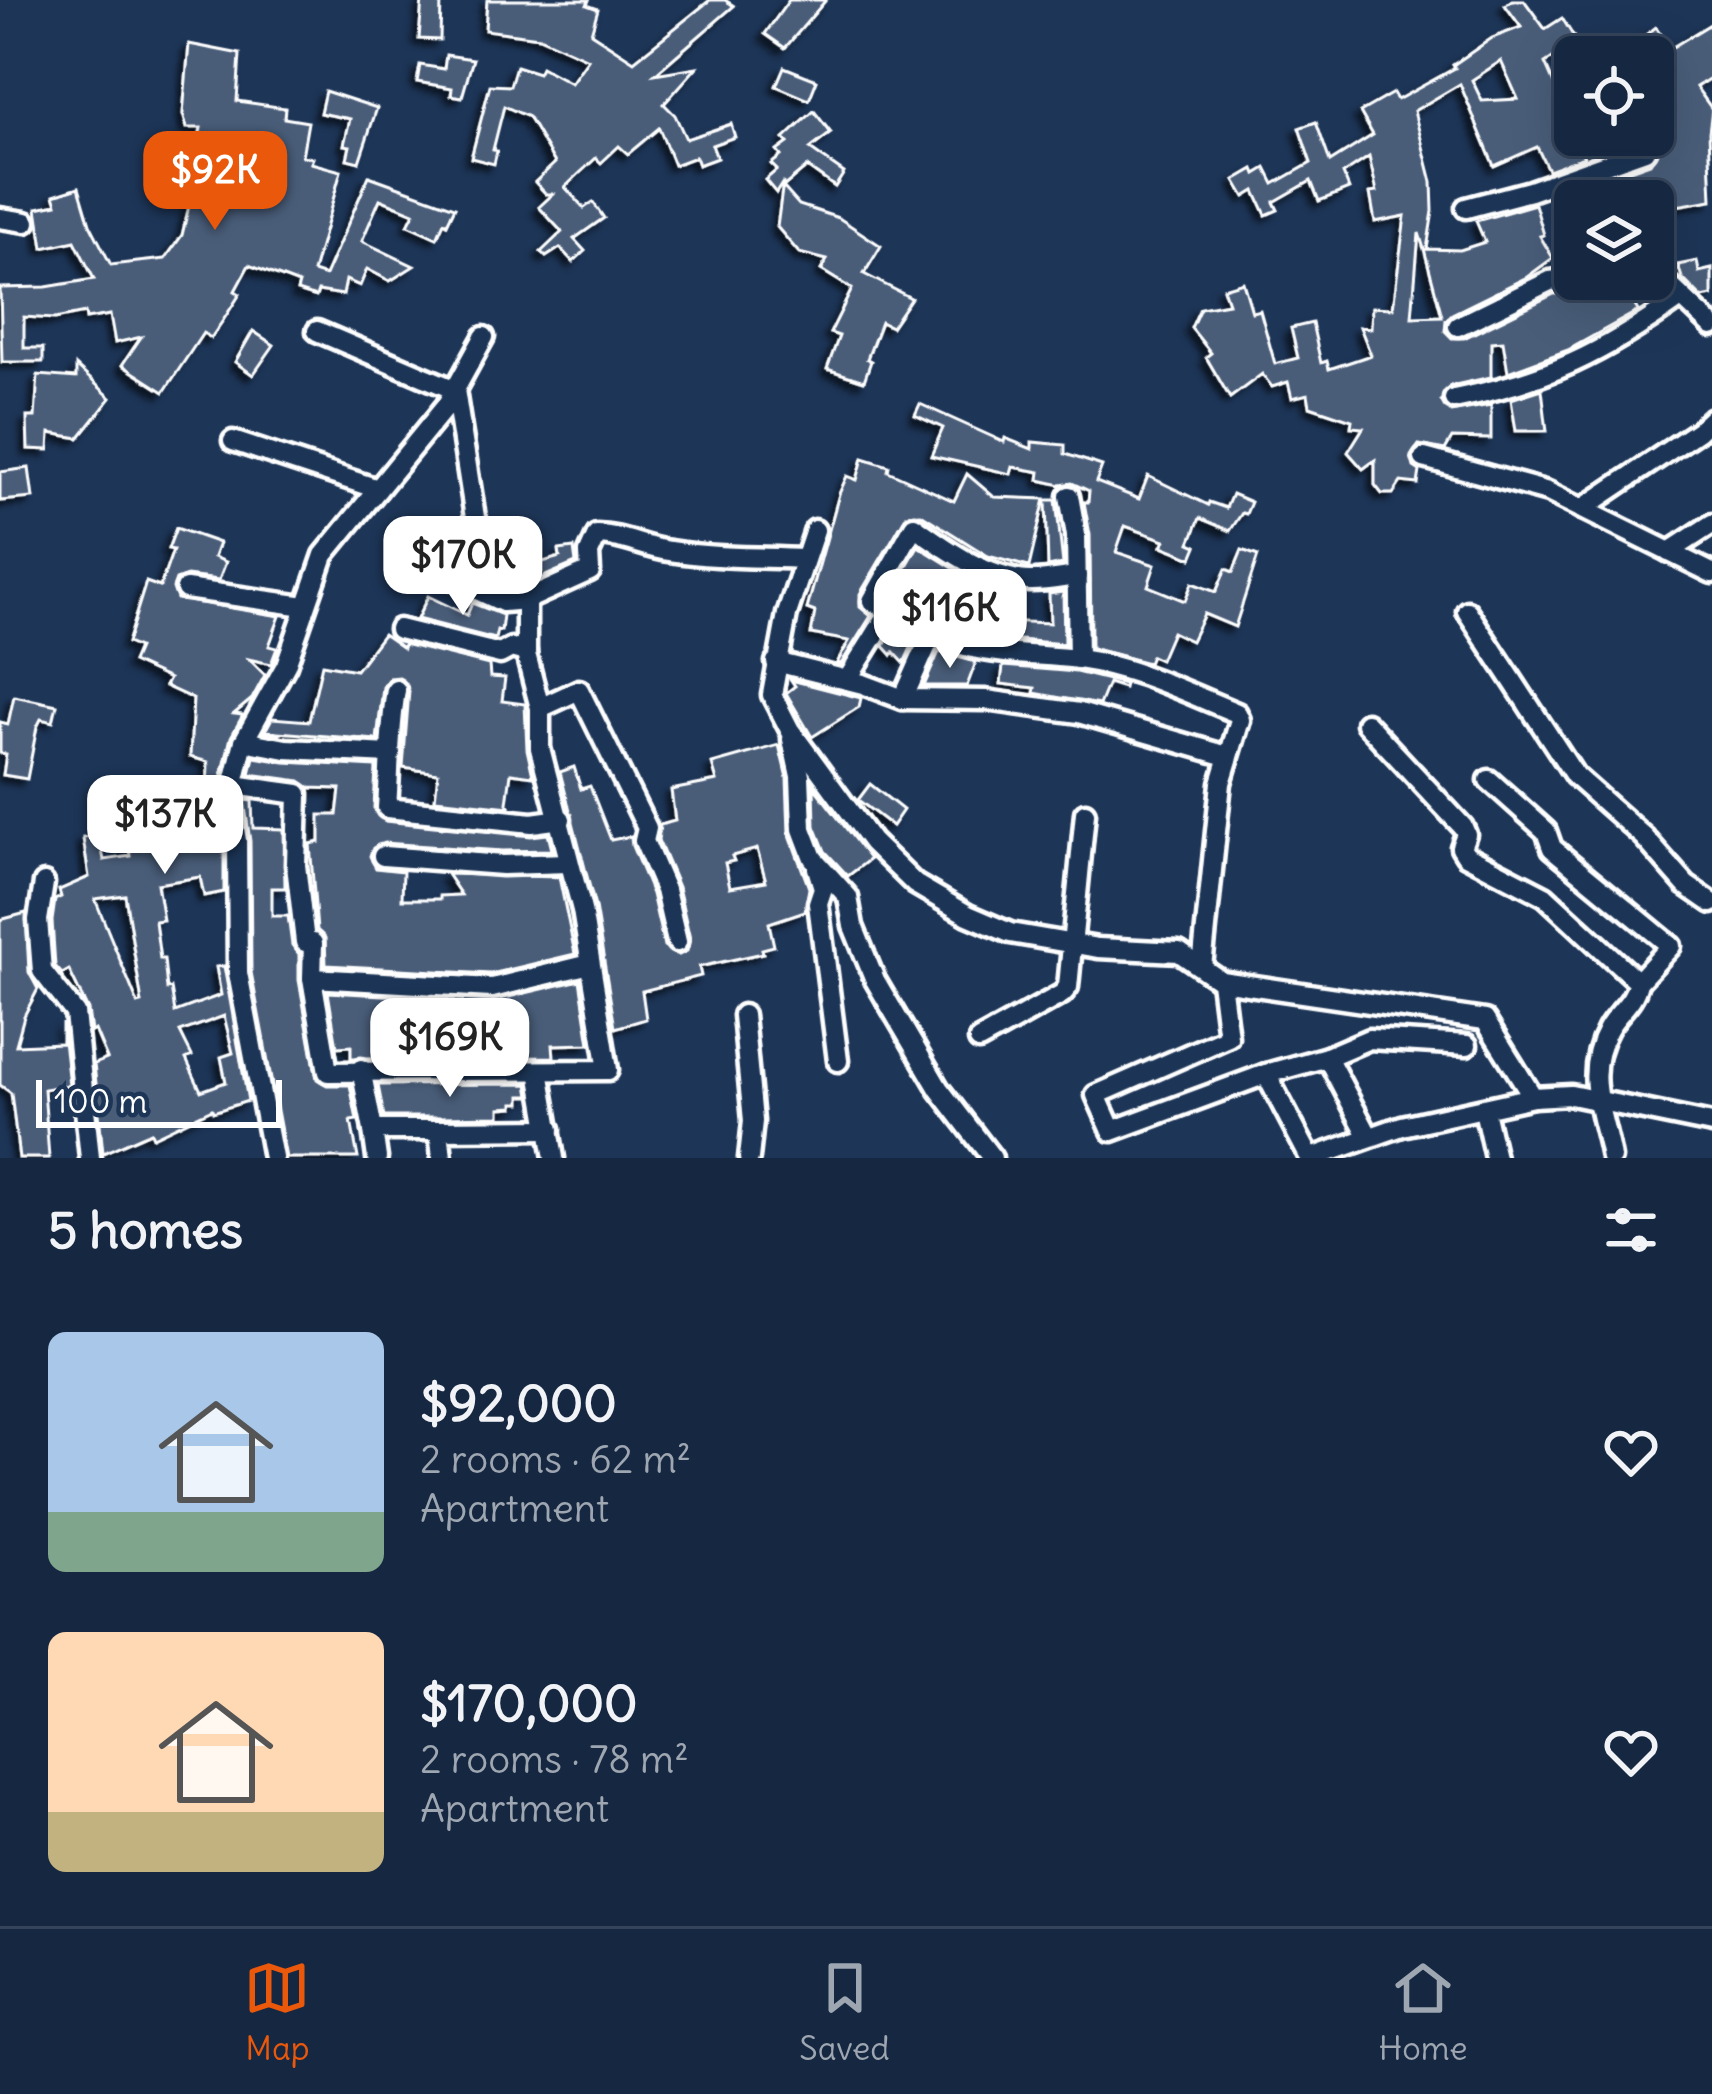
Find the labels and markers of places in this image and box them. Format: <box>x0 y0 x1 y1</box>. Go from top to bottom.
pin: $92K <box>144 131 286 233</box>
pin: $170K <box>379 516 547 618</box>
pin: $116K <box>866 569 1034 671</box>
pin: $137K <box>81 775 249 877</box>
pin: $169K <box>366 998 534 1100</box>

